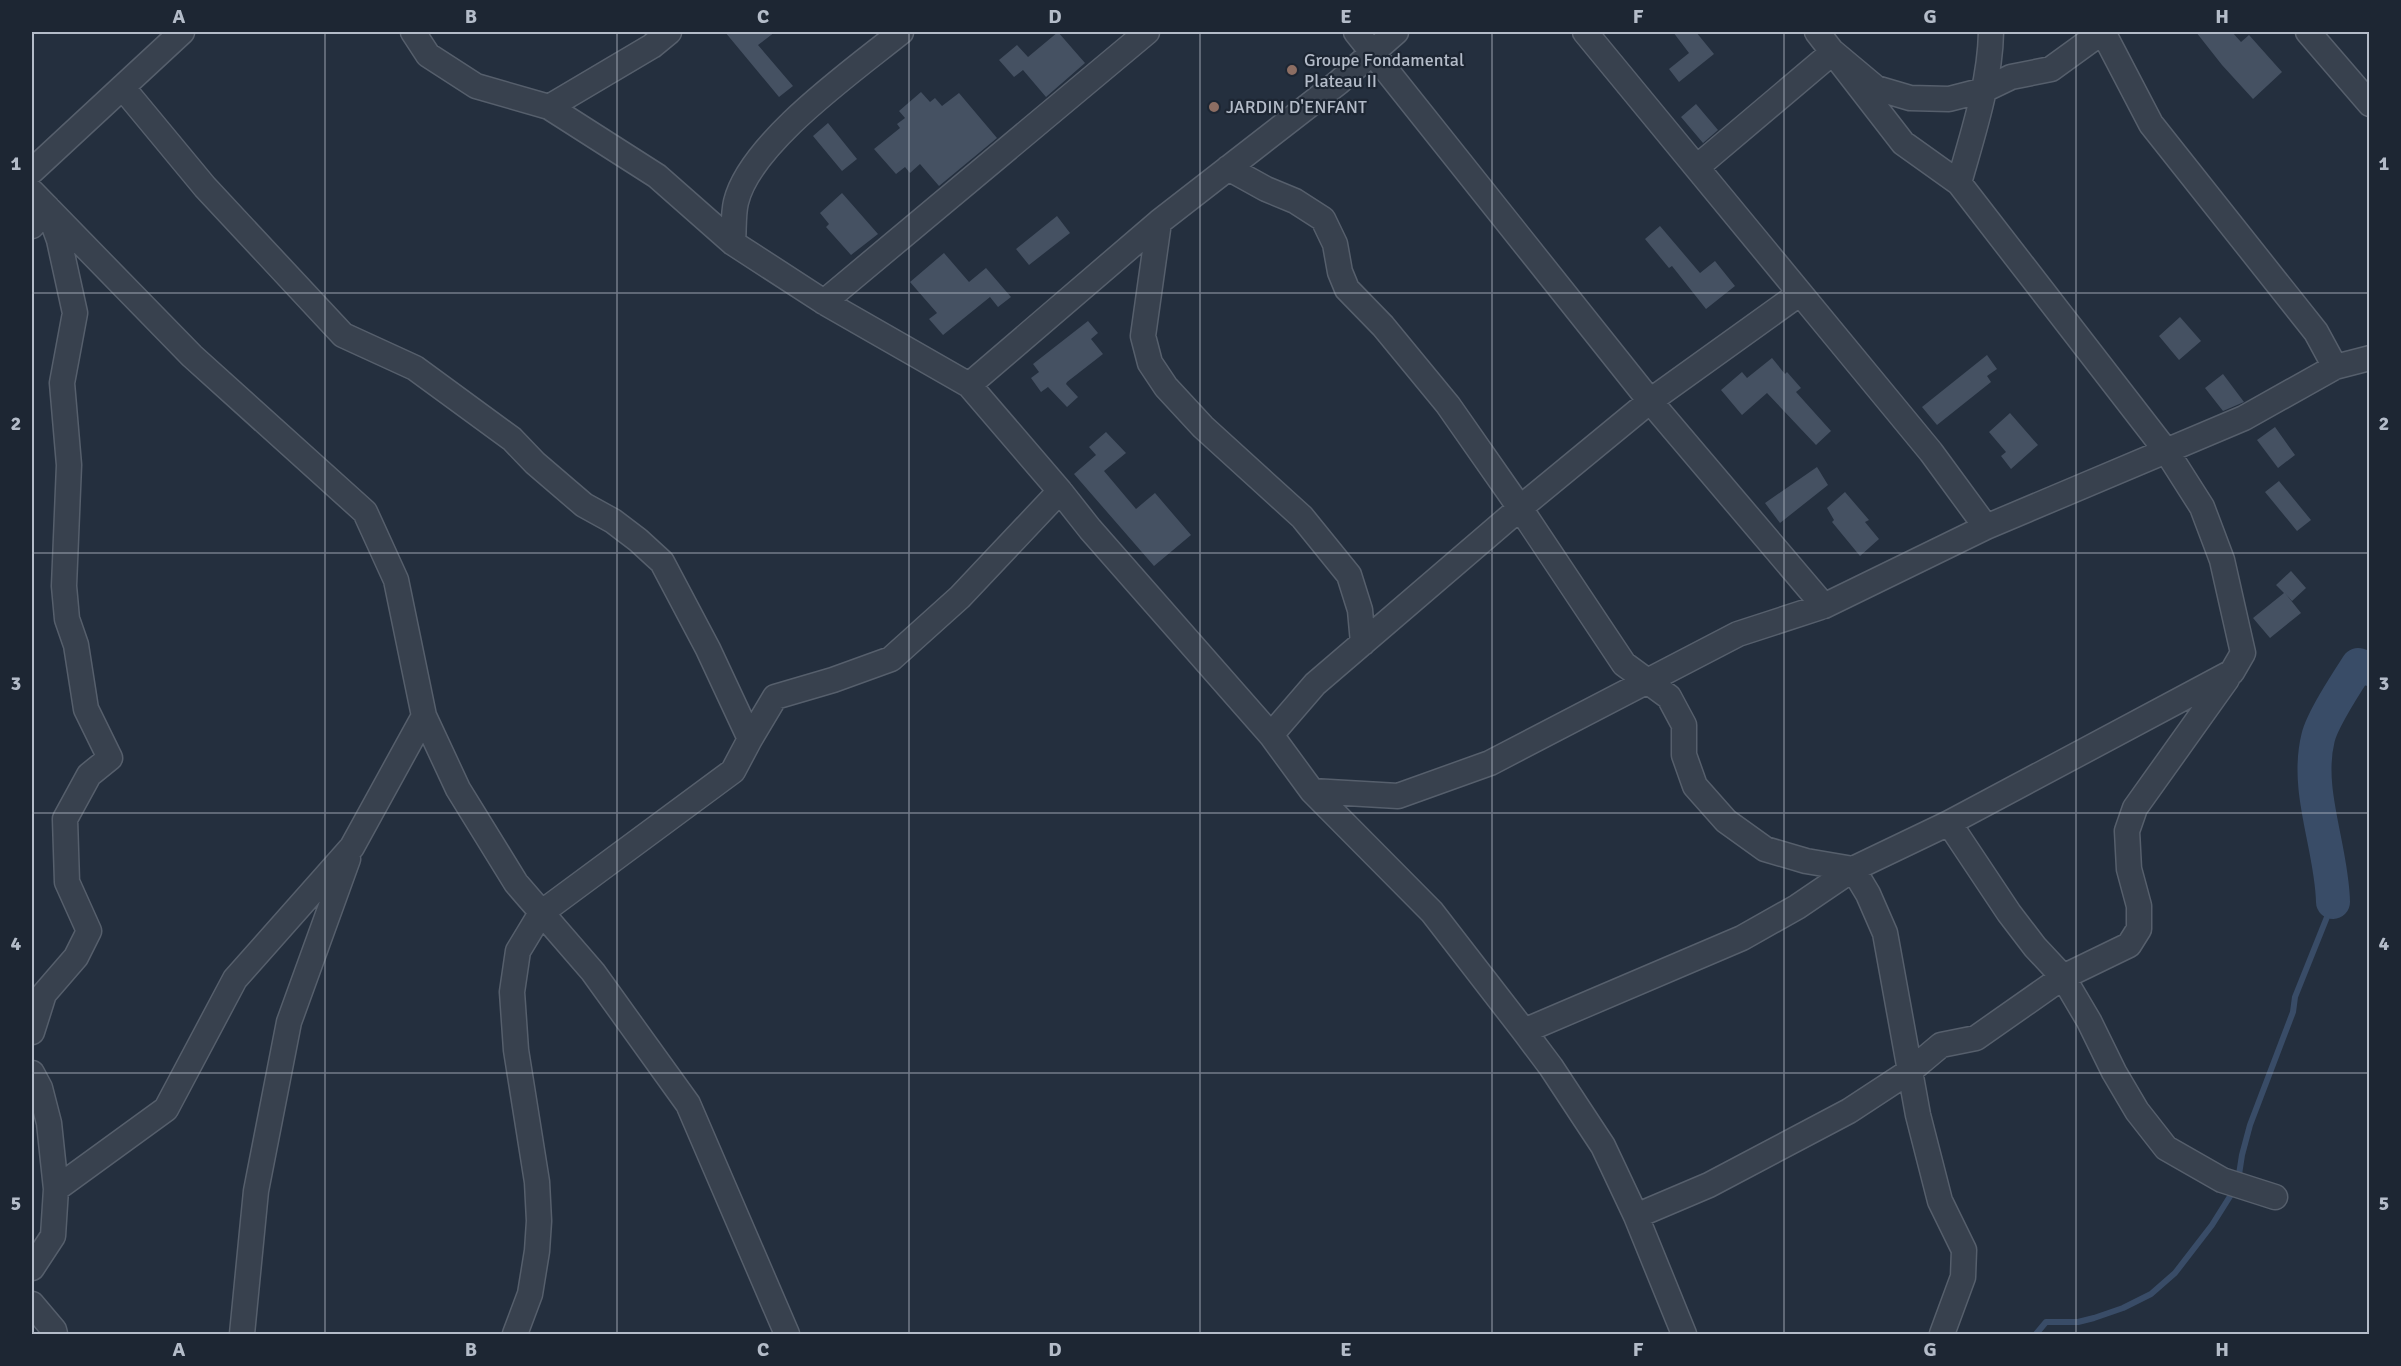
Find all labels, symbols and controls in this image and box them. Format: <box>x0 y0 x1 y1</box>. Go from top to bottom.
text: A <box>173 4 186 29</box>
text: B <box>465 4 477 29</box>
text: C <box>757 4 769 29</box>
text: D <box>1048 4 1062 29</box>
text: E <box>1340 4 1352 29</box>
text: F <box>1633 4 1644 29</box>
text: G <box>1923 4 1937 29</box>
text: H <box>2215 4 2229 29</box>
place label: Groupe Fondamental Plateau II <box>1304 49 1464 92</box>
marker: Groupe Fondamental Plateau II <box>1285 63 1299 77</box>
place label: JARDIN D'ENFANT <box>1226 96 1367 118</box>
marker: JARDIN D'ENFANT <box>1207 100 1221 114</box>
text: 1 <box>11 151 22 176</box>
text: 1 <box>2379 151 2390 176</box>
text: 2 <box>11 411 21 436</box>
text: 2 <box>2379 411 2389 436</box>
text: 3 <box>11 671 21 696</box>
text: 3 <box>2379 671 2389 696</box>
text: 4 <box>11 931 22 956</box>
text: 4 <box>2379 931 2390 956</box>
text: 5 <box>11 1191 21 1216</box>
text: 5 <box>2379 1191 2389 1216</box>
text: A <box>173 1337 186 1362</box>
text: B <box>465 1337 477 1362</box>
text: C <box>757 1337 769 1362</box>
text: D <box>1048 1337 1062 1362</box>
text: E <box>1340 1337 1352 1362</box>
text: F <box>1633 1337 1644 1362</box>
text: G <box>1923 1337 1937 1362</box>
text: H <box>2215 1337 2229 1362</box>

